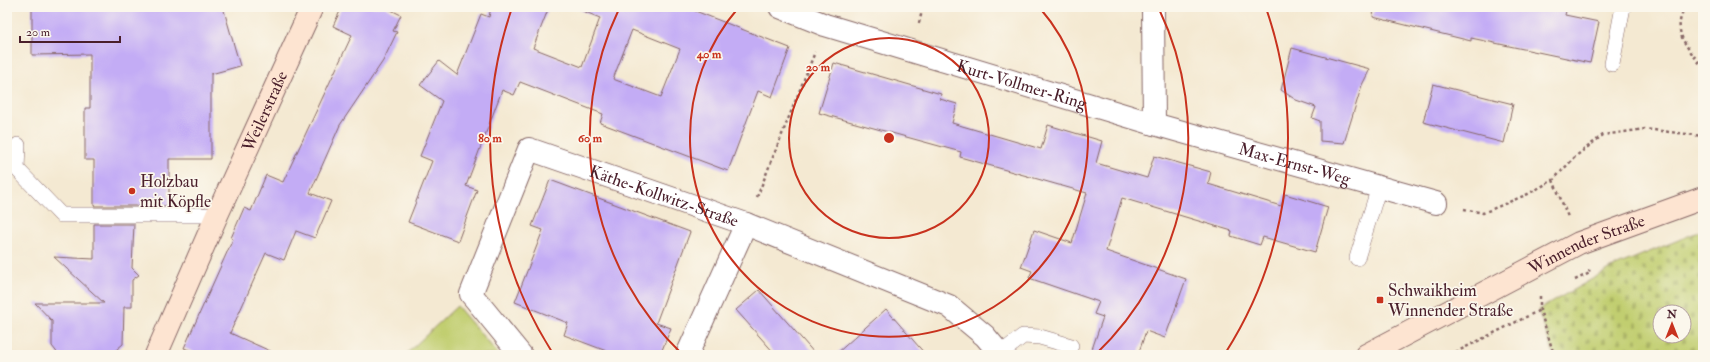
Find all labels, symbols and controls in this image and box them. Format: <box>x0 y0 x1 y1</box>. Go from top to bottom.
scale bar <box>20 18 120 44</box>
text: 20 m <box>26 25 51 40</box>
text: 40 m <box>696 47 722 62</box>
street label: Kurt-Vollmer-Ring <box>954 55 1090 114</box>
text: 20 m <box>806 60 831 75</box>
street label: Weilerstraße <box>237 67 292 155</box>
text: 80 m <box>478 131 502 146</box>
text: 60 m <box>578 131 603 146</box>
centre of rings <box>882 131 896 145</box>
street label: Max-Ernst-Weg <box>1236 138 1354 189</box>
street label: Käthe-Kollwitz-Straße <box>587 160 741 231</box>
place label: Holzbau mit Köpfle <box>140 171 211 213</box>
marker: Holzbau mit Köpfle <box>127 186 137 196</box>
street label: Winnender Straße <box>1523 210 1647 279</box>
place label: Schwaikheim Winnender Straße <box>1387 280 1513 321</box>
marker: Schwaikheim Winnender Straße <box>1375 295 1385 305</box>
north arrow <box>1652 304 1692 344</box>
text: N <box>1666 308 1678 321</box>

